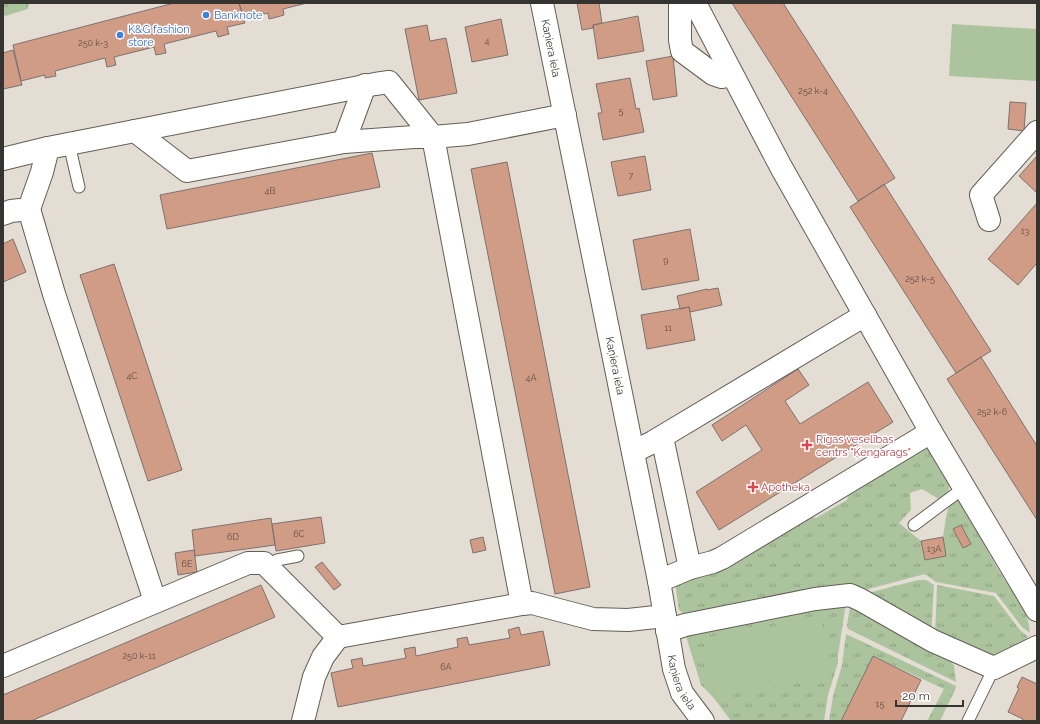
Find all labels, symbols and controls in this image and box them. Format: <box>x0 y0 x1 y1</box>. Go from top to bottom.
place label: Banknote <box>214 9 263 22</box>
marker: Banknote <box>201 10 211 20</box>
street label: Kaņiera iela <box>539 18 563 78</box>
place label: K&G fashion store <box>128 23 190 49</box>
marker: K&G fashion store <box>115 30 125 40</box>
house number: 4 <box>485 36 490 46</box>
house number: 250 k-3 <box>78 38 108 48</box>
house number: 252 k-4 <box>798 86 828 96</box>
house number: 5 <box>619 106 624 116</box>
house number: 7 <box>629 171 634 181</box>
house number: 4B <box>265 186 275 196</box>
house number: 13 <box>1021 226 1030 236</box>
house number: 9 <box>663 255 669 265</box>
house number: 252 k-5 <box>905 274 935 284</box>
house number: 11 <box>664 323 672 333</box>
street label: Kaņiera iela <box>603 335 628 396</box>
house number: 4C <box>126 371 138 381</box>
house number: 4A <box>526 373 537 383</box>
house number: 252 k-6 <box>977 407 1008 417</box>
place label: Rīgas veselības centrs "Ķengarags" <box>816 433 911 459</box>
marker: Rīgas veselības centrs "Ķengarags" <box>801 439 813 451</box>
place label: Apotheka <box>761 481 810 494</box>
marker: Apotheka <box>748 482 758 492</box>
house number: 6C <box>293 529 305 539</box>
house number: 6D <box>227 532 239 542</box>
house number: 13A <box>927 544 941 554</box>
house number: 6E <box>182 559 193 569</box>
house number: 250 k-11 <box>122 651 156 661</box>
street label: Kaņiera iela <box>665 654 699 712</box>
house number: 6A <box>440 662 452 672</box>
scale bar <box>896 682 963 708</box>
text: 20 m <box>902 689 930 703</box>
house number: 15 <box>876 699 884 709</box>

